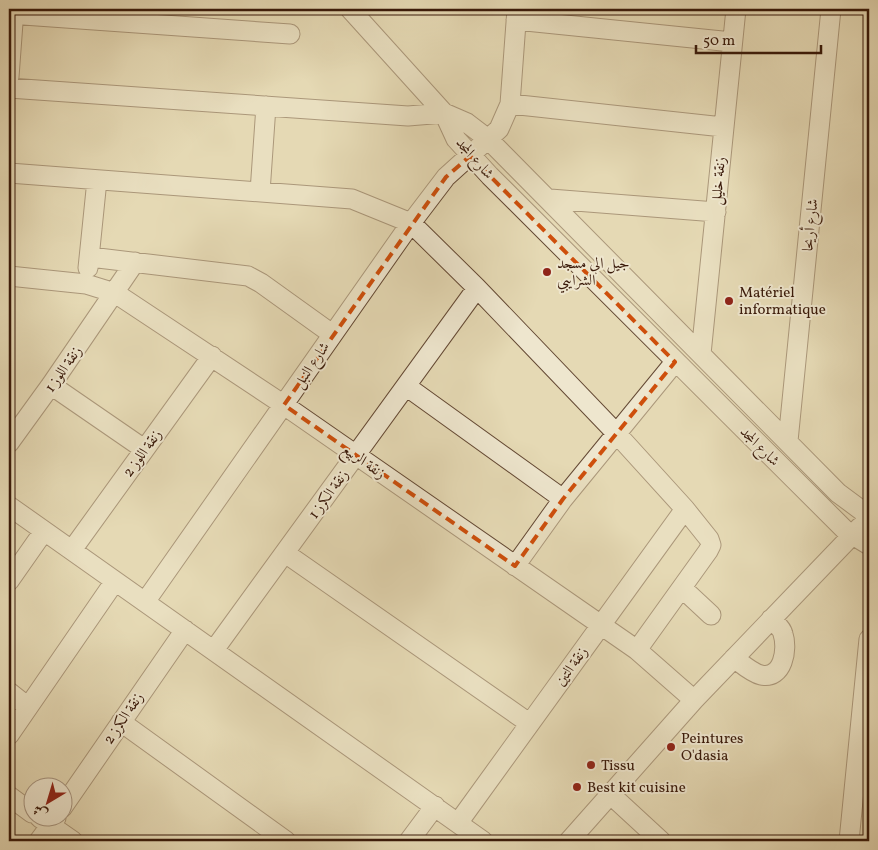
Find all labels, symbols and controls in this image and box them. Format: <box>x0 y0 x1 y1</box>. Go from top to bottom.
scale bar <box>696 22 820 54</box>
text: 50 m <box>703 31 735 52</box>
street label: شارع المجد <box>449 134 498 185</box>
street label: زنقة خليل <box>707 156 732 206</box>
street label: شارع أريحا <box>796 198 826 253</box>
place label: جيل الي مسجد الشرايبي <box>557 254 630 294</box>
marker: جيل الي مسجد الشرايبي <box>541 266 553 278</box>
place label: Matériel informatique <box>739 283 826 321</box>
marker: Matériel informatique <box>723 295 735 307</box>
street label: شارع النبل <box>289 338 336 394</box>
street label: زنقة اللوز 1 <box>41 342 88 397</box>
street label: شارع المجد <box>734 422 784 472</box>
street label: زنقة اللوز 2 <box>119 426 168 482</box>
street label: زنقة الربيع <box>336 440 389 487</box>
street label: زنقة الكرز 1 <box>304 466 354 524</box>
street label: زنقة التين <box>551 643 594 691</box>
street label: زنقة الكرز 2 <box>99 689 149 749</box>
place label: Peintures O'dasia <box>681 729 744 767</box>
marker: Peintures O'dasia <box>665 741 677 753</box>
place label: Tissu <box>601 756 635 777</box>
marker: Tissu <box>585 759 597 771</box>
north arrow <box>22 778 72 828</box>
place label: Best kit cuisine <box>587 778 686 799</box>
marker: Best kit cuisine <box>571 781 583 793</box>
text: ش <box>30 799 52 823</box>

